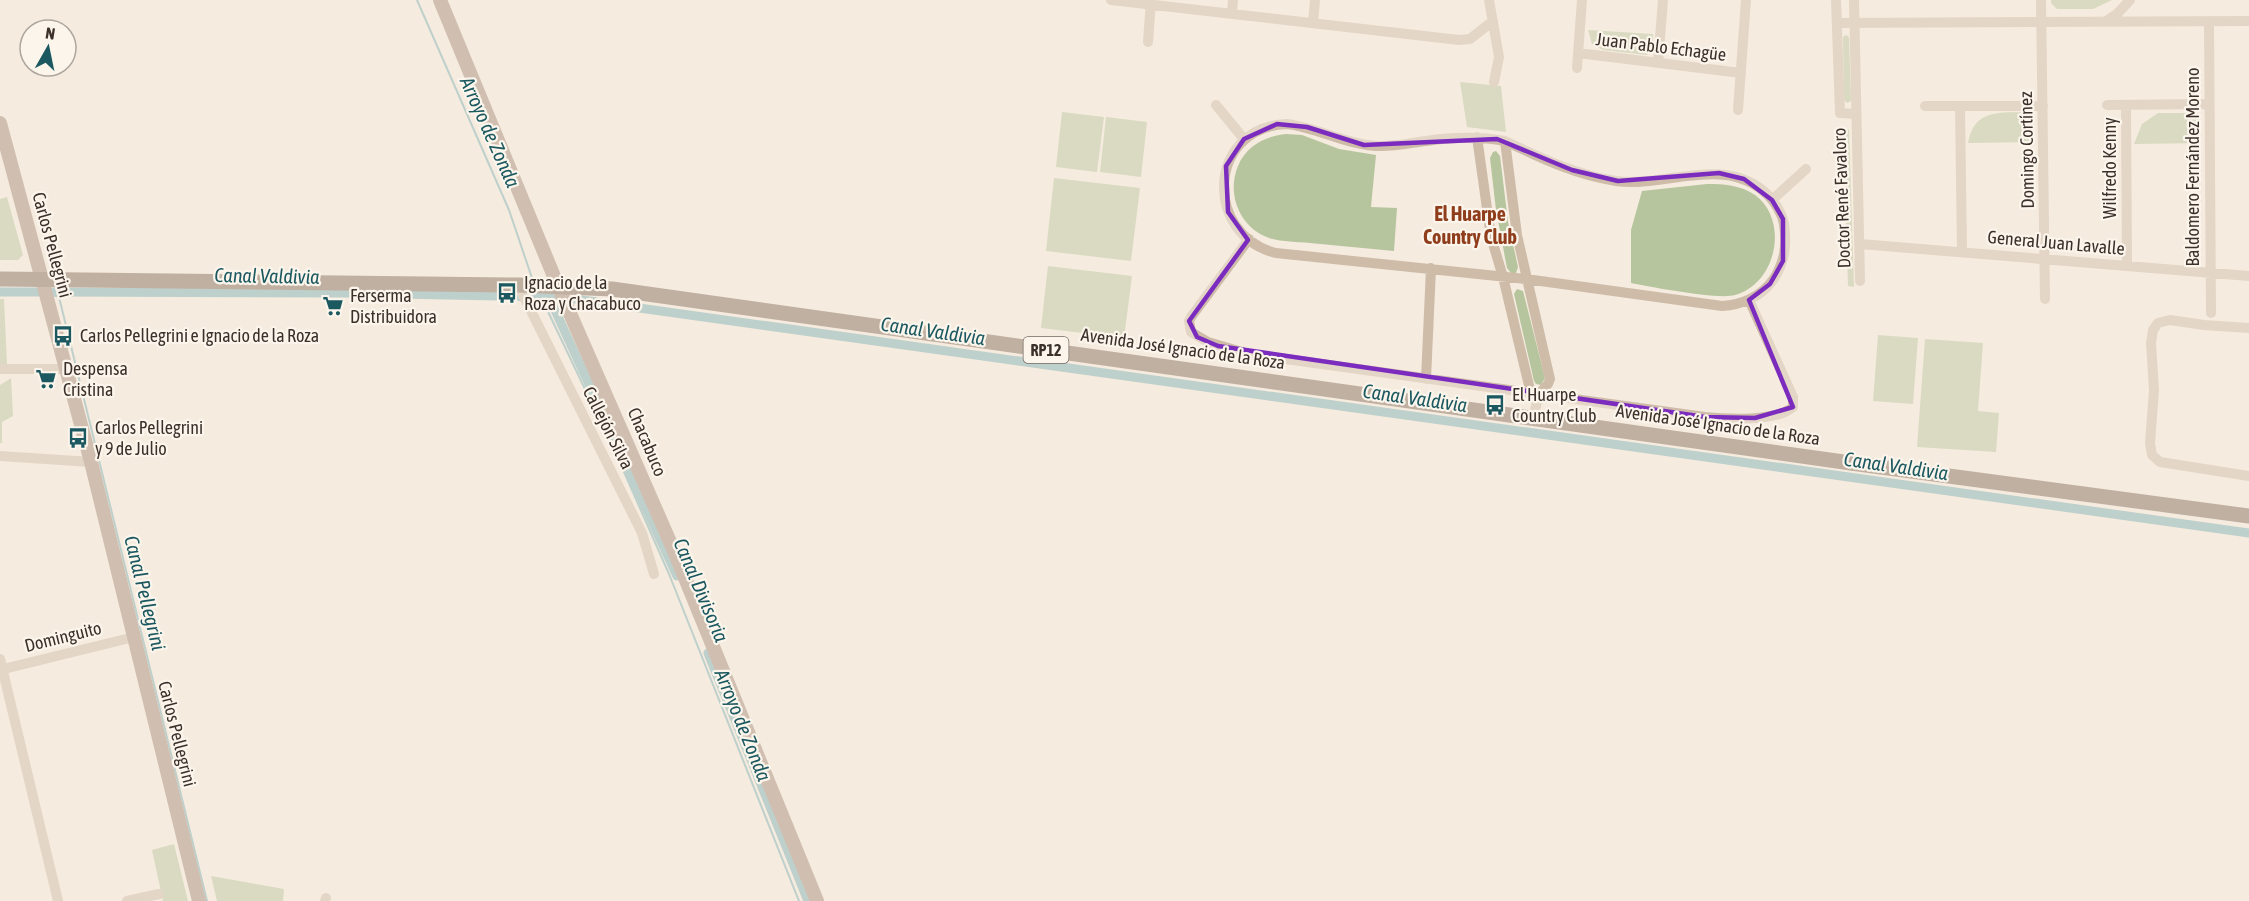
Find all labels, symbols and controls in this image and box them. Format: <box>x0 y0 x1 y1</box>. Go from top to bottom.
north arrow <box>18 18 78 78</box>
text: N <box>44 24 56 43</box>
street label: Juan Pablo Echagüe <box>1595 28 1727 65</box>
street label: Baldomero Fernández Moreno <box>2182 68 2203 266</box>
water label: Arroyo de Zonda <box>455 72 525 191</box>
street label: Domingo Cortínez <box>2015 91 2038 209</box>
street label: Wilfredo Kenny <box>2099 117 2120 219</box>
street label: Doctor René Favaloro <box>1829 127 1854 269</box>
street label: Carlos Pellegrini <box>28 190 77 300</box>
district label: El Huarpe Country Club <box>1423 202 1517 248</box>
street label: General Juan Lavalle <box>1987 226 2126 259</box>
water label: Canal Valdivia <box>214 263 320 288</box>
place label: Ignacio de la Roza y Chacabuco <box>524 272 641 314</box>
bus stop icon: Ignacio de la Roza y Chacabuco <box>495 281 519 305</box>
place label: Ferserma Distribuidora <box>350 285 437 327</box>
supermarket icon: Ferserma Distribuidora <box>321 294 345 318</box>
water label: Canal Valdivia <box>879 312 987 349</box>
bus stop icon: Carlos Pellegrini e Ignacio de la Roza <box>51 324 75 348</box>
street label: Avenida José Ignacio de la Roza <box>1080 324 1286 373</box>
place label: Carlos Pellegrini e Ignacio de la Roza <box>80 325 319 346</box>
road number: RP12 <box>1024 337 1068 363</box>
place label: Despensa Cristina <box>63 358 128 400</box>
supermarket icon: Despensa Cristina <box>34 367 58 391</box>
water label: Canal Valdivia <box>1361 379 1469 416</box>
street label: Callejón Silva <box>579 383 638 473</box>
place label: El Huarpe Country Club <box>1512 384 1596 426</box>
bus stop icon: El Huarpe Country Club <box>1483 393 1507 417</box>
street label: Avenida José Ignacio de la Roza <box>1615 400 1821 449</box>
street label: Chacabuco <box>624 404 671 479</box>
place label: Carlos Pellegrini y 9 de Julio <box>95 417 203 459</box>
bus stop icon: Carlos Pellegrini y 9 de Julio <box>66 426 90 450</box>
water label: Canal Valdivia <box>1842 447 1950 484</box>
water label: Canal Pellegrini <box>120 533 171 653</box>
water label: Canal Divisoria <box>669 535 734 645</box>
street label: Dominguito <box>22 617 103 656</box>
water label: Arroyo de Zonda <box>710 665 776 784</box>
street label: Carlos Pellegrini <box>154 679 201 789</box>

